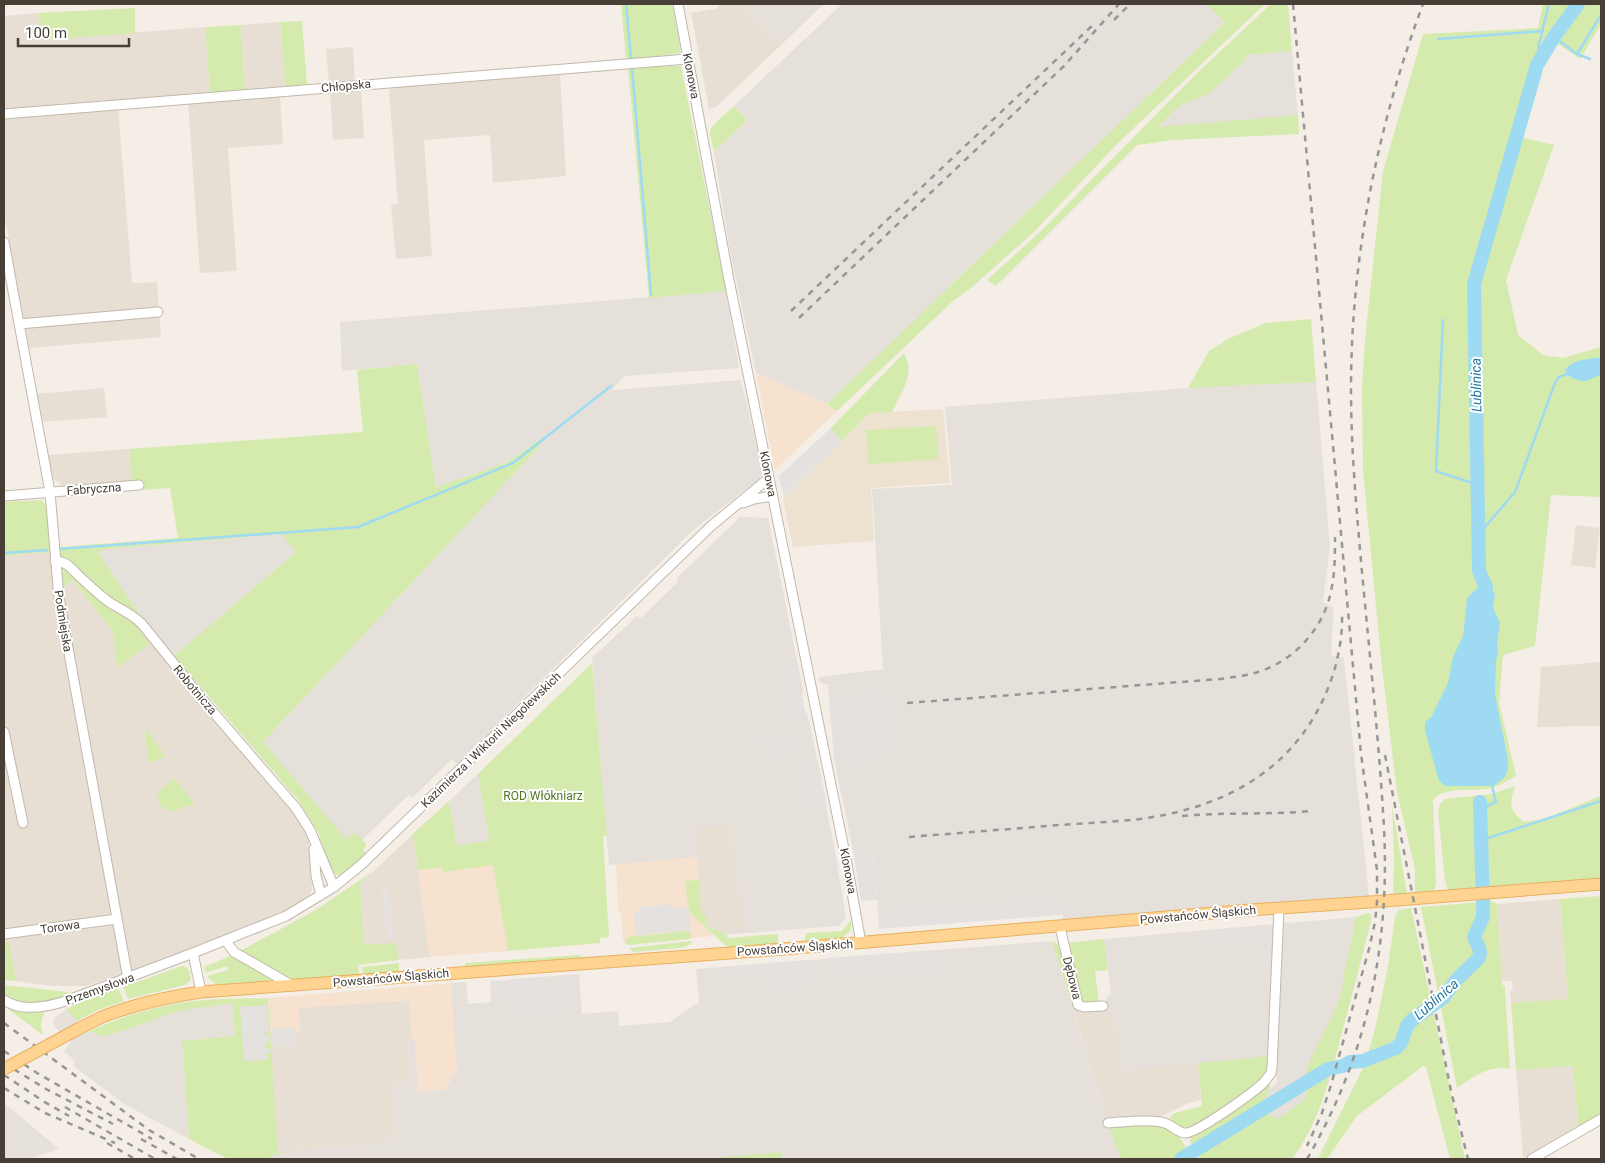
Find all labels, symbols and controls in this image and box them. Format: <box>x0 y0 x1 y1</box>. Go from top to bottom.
scale bar <box>18 15 129 47</box>
text: 100 m <box>25 24 67 42</box>
street label: Klonowa <box>680 52 702 100</box>
street label: Chłopska <box>320 77 372 95</box>
water label: Lublinica <box>1468 358 1484 412</box>
street label: Klonowa <box>757 450 779 498</box>
street label: Fabryczna <box>66 480 122 498</box>
street label: Podmiejska <box>51 589 75 653</box>
street label: Robotnicza <box>170 662 220 718</box>
street label: Kazimierza i Wiktorii Niegolewskich <box>418 669 564 811</box>
park label: ROD Włókniarz <box>503 789 583 803</box>
street label: Klonowa <box>837 847 859 895</box>
street label: Powstańców Śląskich <box>1139 902 1257 927</box>
street label: Torowa <box>39 917 81 937</box>
street label: Powstańców Śląskich <box>736 936 854 959</box>
street label: Dębowa <box>1060 955 1084 1001</box>
street label: Powstańców Śląskich <box>332 965 450 990</box>
street label: Przemysłowa <box>64 970 136 1008</box>
water label: Lublinica <box>1410 975 1462 1023</box>

